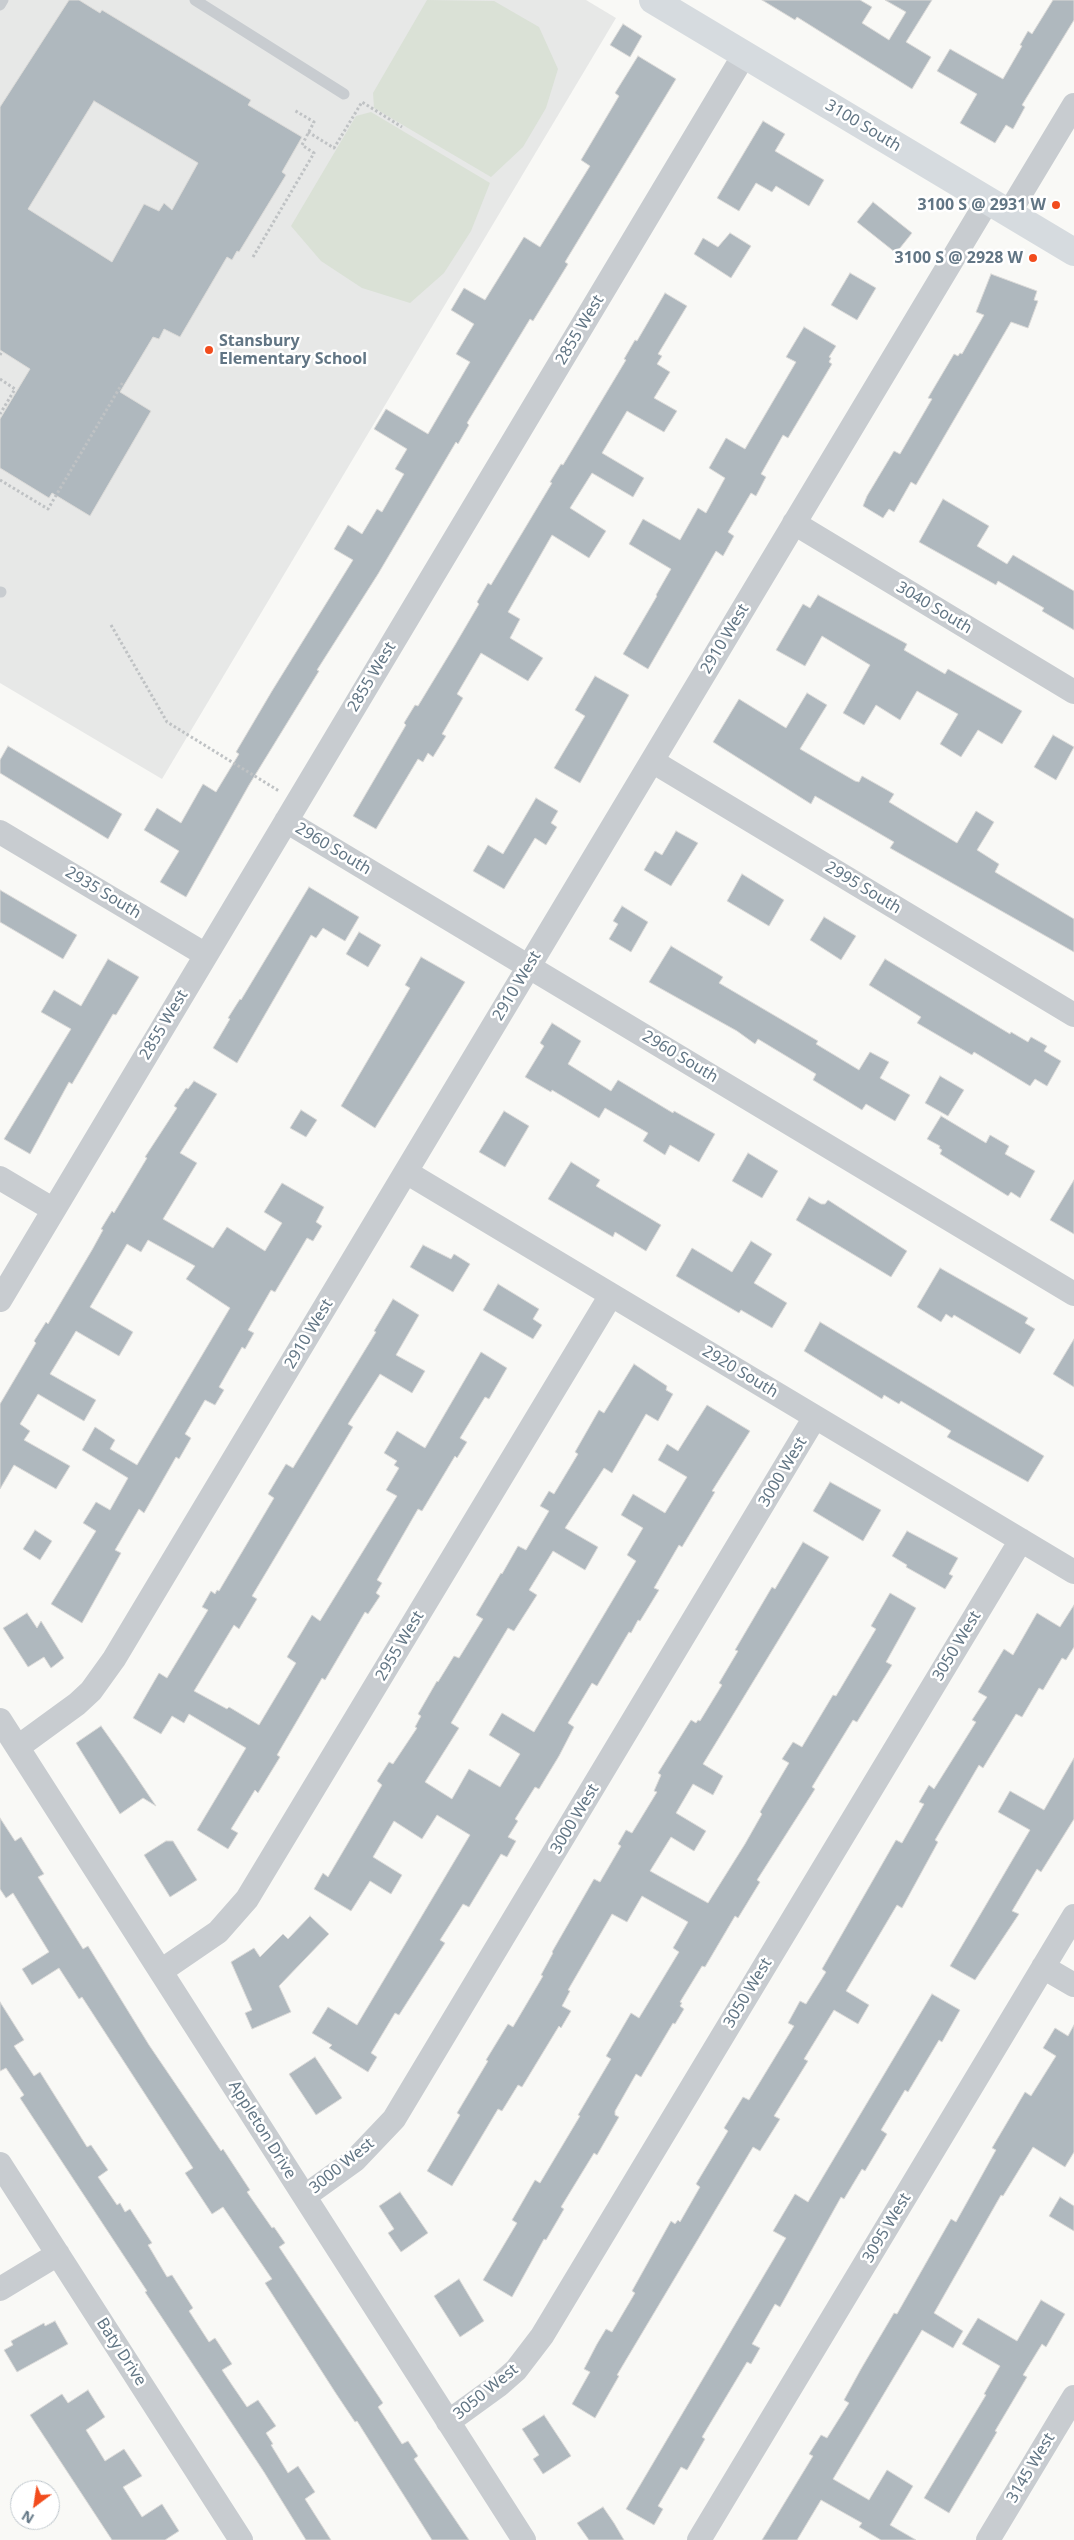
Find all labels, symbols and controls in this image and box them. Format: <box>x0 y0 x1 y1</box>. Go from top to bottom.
street label: 3100 South <box>822 96 904 156</box>
place label: 3100 S @ 2931 W <box>917 195 1046 215</box>
marker: 3100 S @ 2931 W <box>1050 199 1062 211</box>
place label: 3100 S @ 2928 W <box>894 248 1023 268</box>
marker: 3100 S @ 2928 W <box>1027 252 1039 264</box>
street label: 2855 West <box>552 292 608 368</box>
place label: Stansbury Elementary School <box>219 331 367 369</box>
marker: Stansbury Elementary School <box>203 344 215 356</box>
street label: 3040 South <box>893 578 975 638</box>
street label: 2910 West <box>697 601 753 677</box>
street label: 2855 West <box>344 639 400 715</box>
street label: 2960 South <box>292 819 374 879</box>
street label: 2995 South <box>822 858 904 918</box>
street label: 2935 South <box>62 863 144 923</box>
street label: 2910 West <box>489 948 545 1024</box>
street label: 2855 West <box>136 987 192 1063</box>
street label: 2960 South <box>639 1027 721 1087</box>
street label: 2910 West <box>281 1296 337 1372</box>
street label: 2920 South <box>699 1342 781 1402</box>
street label: 3000 West <box>755 1434 811 1510</box>
street label: 2955 West <box>372 1608 428 1684</box>
street label: 3050 West <box>929 1608 985 1684</box>
street label: 3000 West <box>547 1781 603 1857</box>
street label: 3050 West <box>720 1955 776 2031</box>
street label: Appleton Drive <box>224 2077 300 2183</box>
street label: 3000 West <box>306 2134 378 2198</box>
street label: 3095 West <box>859 2190 915 2266</box>
street label: Baty Drive <box>92 2314 150 2390</box>
street label: 3050 West <box>450 2360 522 2424</box>
street label: 3145 West <box>1003 2430 1059 2506</box>
north arrow <box>10 2480 60 2530</box>
text: N <box>18 2506 37 2529</box>

